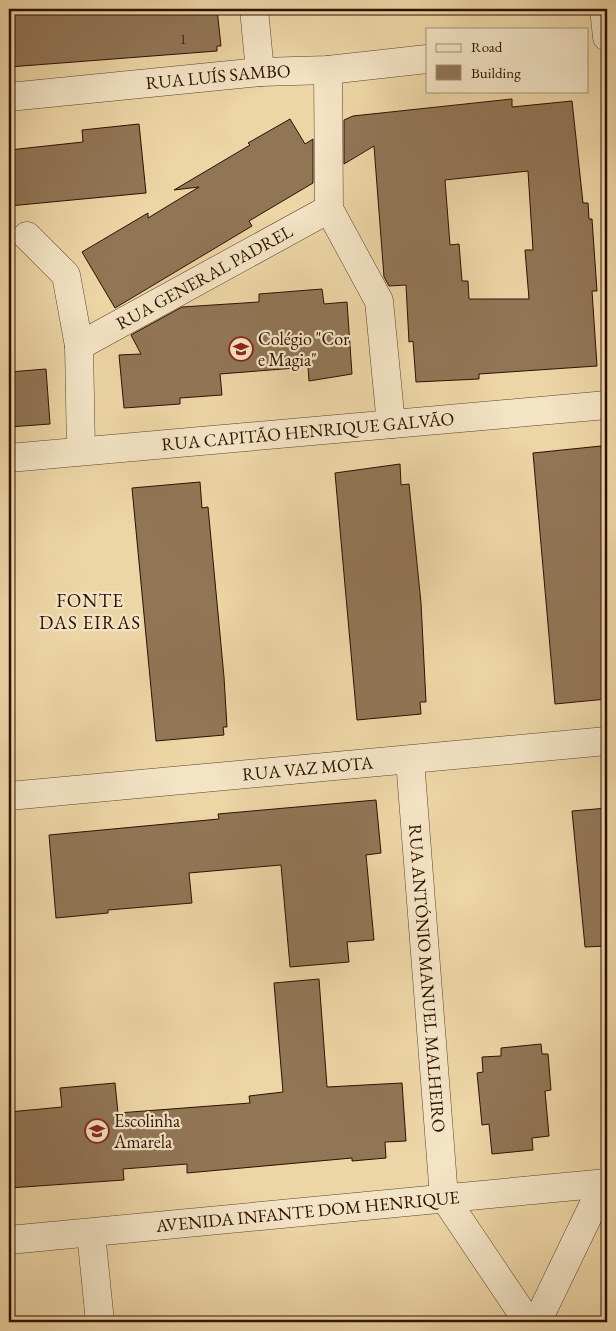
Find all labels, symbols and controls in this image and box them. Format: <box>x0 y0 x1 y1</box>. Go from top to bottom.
legend <box>426 28 588 92</box>
house number: 1 <box>179 29 187 48</box>
text: Road <box>471 37 503 56</box>
street label: RUA LUÍS SAMBO <box>144 59 291 94</box>
text: Building <box>471 63 521 82</box>
street label: RUA GENERAL PADREL <box>112 219 297 335</box>
place label: Colégio "Cor e Magia" <box>258 327 349 371</box>
school or university icon: Colégio "Cor e Magia" <box>228 336 254 362</box>
street label: RUA CAPITÃO HENRIQUE GALVÃO <box>161 407 455 455</box>
district label: FONTE DAS EIRAS <box>39 588 141 635</box>
street label: RUA VAZ MOTA <box>241 751 375 786</box>
street label: RUA ANTÓNIO MANUEL MALHEIRO <box>404 823 451 1133</box>
place label: Escolinha Amarela <box>113 1109 181 1153</box>
school or university icon: Escolinha Amarela <box>84 1118 110 1144</box>
street label: AVENIDA INFANTE DOM HENRIQUE <box>154 1185 460 1237</box>

